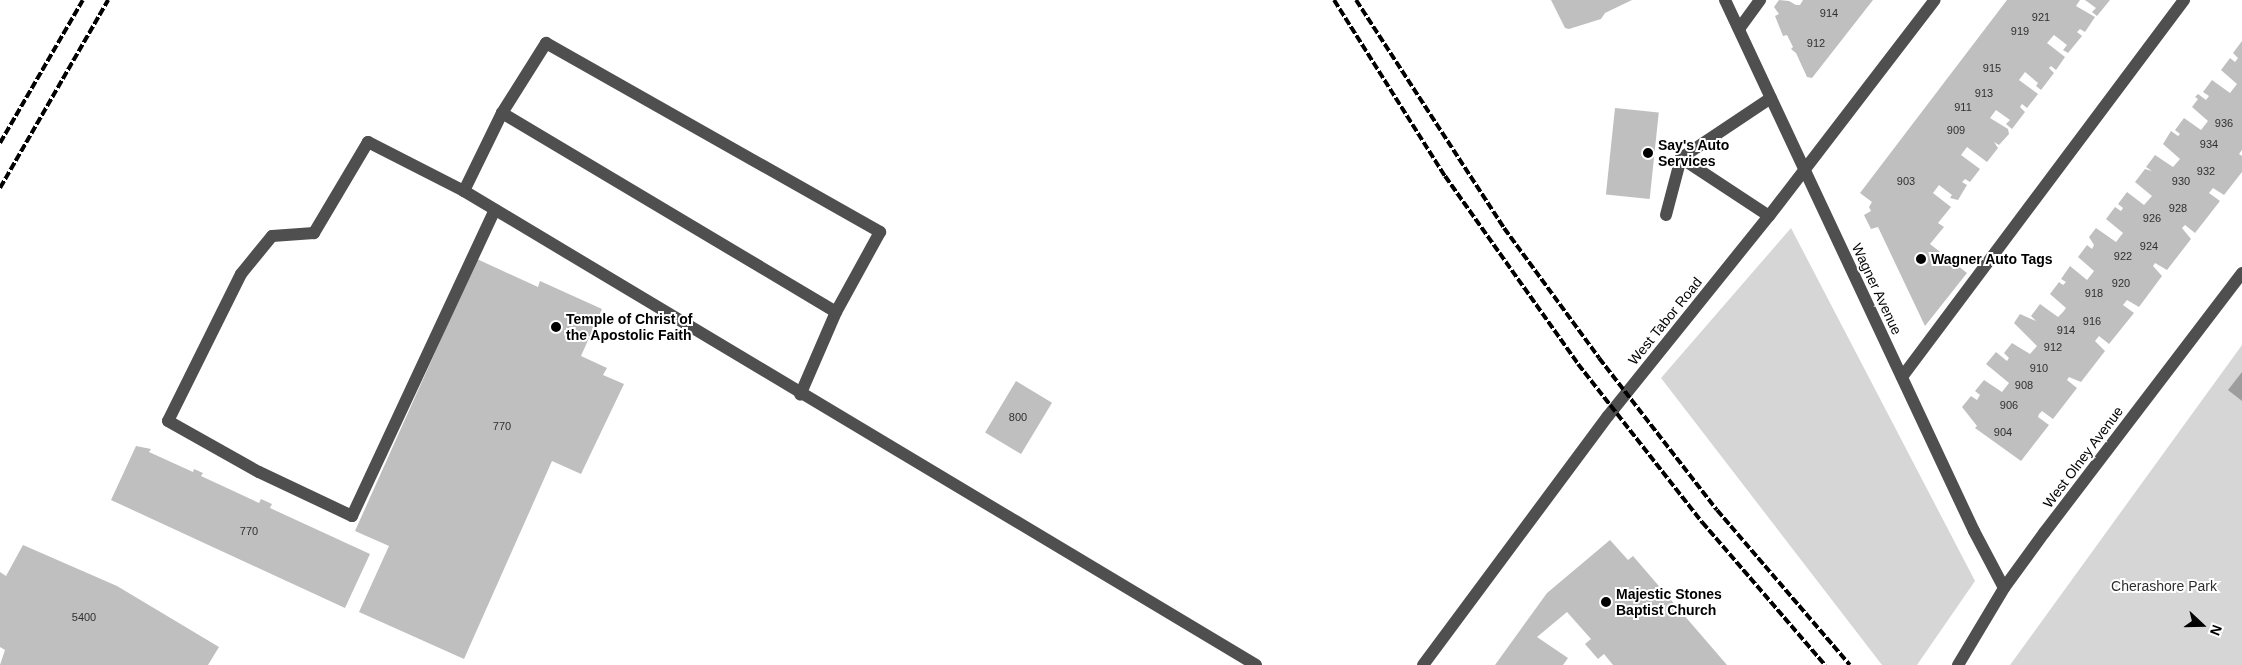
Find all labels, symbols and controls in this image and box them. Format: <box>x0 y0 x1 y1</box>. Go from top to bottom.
house number: 914 <box>1820 6 1838 20</box>
house number: 921 <box>2032 10 2050 24</box>
house number: 919 <box>2011 24 2029 38</box>
house number: 912 <box>1807 36 1825 50</box>
house number: 915 <box>1983 61 2001 75</box>
house number: 913 <box>1975 86 1993 100</box>
house number: 911 <box>1954 100 1972 114</box>
house number: 936 <box>2215 116 2233 130</box>
house number: 909 <box>1947 123 1965 137</box>
place label: Say's Auto Services <box>1658 137 1730 170</box>
house number: 934 <box>2200 137 2218 151</box>
marker: Say's Auto Services <box>1642 147 1654 159</box>
house number: 932 <box>2197 164 2215 178</box>
house number: 903 <box>1897 174 1915 188</box>
house number: 930 <box>2172 174 2190 188</box>
house number: 928 <box>2169 201 2187 215</box>
house number: 926 <box>2143 211 2161 225</box>
house number: 924 <box>2140 239 2158 253</box>
street label: Wagner Avenue <box>1848 240 1906 338</box>
house number: 922 <box>2114 249 2132 263</box>
place label: Wagner Auto Tags <box>1931 251 2053 267</box>
marker: Wagner Auto Tags <box>1915 253 1927 265</box>
street label: West Tabor Road <box>1625 274 1705 368</box>
house number: 920 <box>2112 276 2130 290</box>
house number: 918 <box>2085 286 2103 300</box>
place label: Temple of Christ of the Apostolic Faith <box>566 311 693 344</box>
house number: 916 <box>2083 314 2101 328</box>
marker: Temple of Christ of the Apostolic Faith <box>550 321 562 333</box>
house number: 914 <box>2057 323 2075 337</box>
house number: 912 <box>2044 340 2062 354</box>
house number: 910 <box>2030 361 2048 375</box>
house number: 908 <box>2015 378 2033 392</box>
house number: 906 <box>2000 398 2018 412</box>
street label: West Olney Avenue <box>2039 403 2127 511</box>
house number: 800 <box>1009 410 1027 424</box>
house number: 770 <box>493 419 511 433</box>
house number: 904 <box>1994 425 2012 439</box>
house number: 770 <box>240 524 258 538</box>
park label: Cherashore Park <box>2111 578 2217 594</box>
place label: Majestic Stones Baptist Church <box>1616 586 1722 618</box>
marker: Majestic Stones Baptist Church <box>1600 596 1612 608</box>
north arrow <box>2177 600 2227 650</box>
house number: 5400 <box>72 610 96 624</box>
text: N <box>2207 623 2225 638</box>

